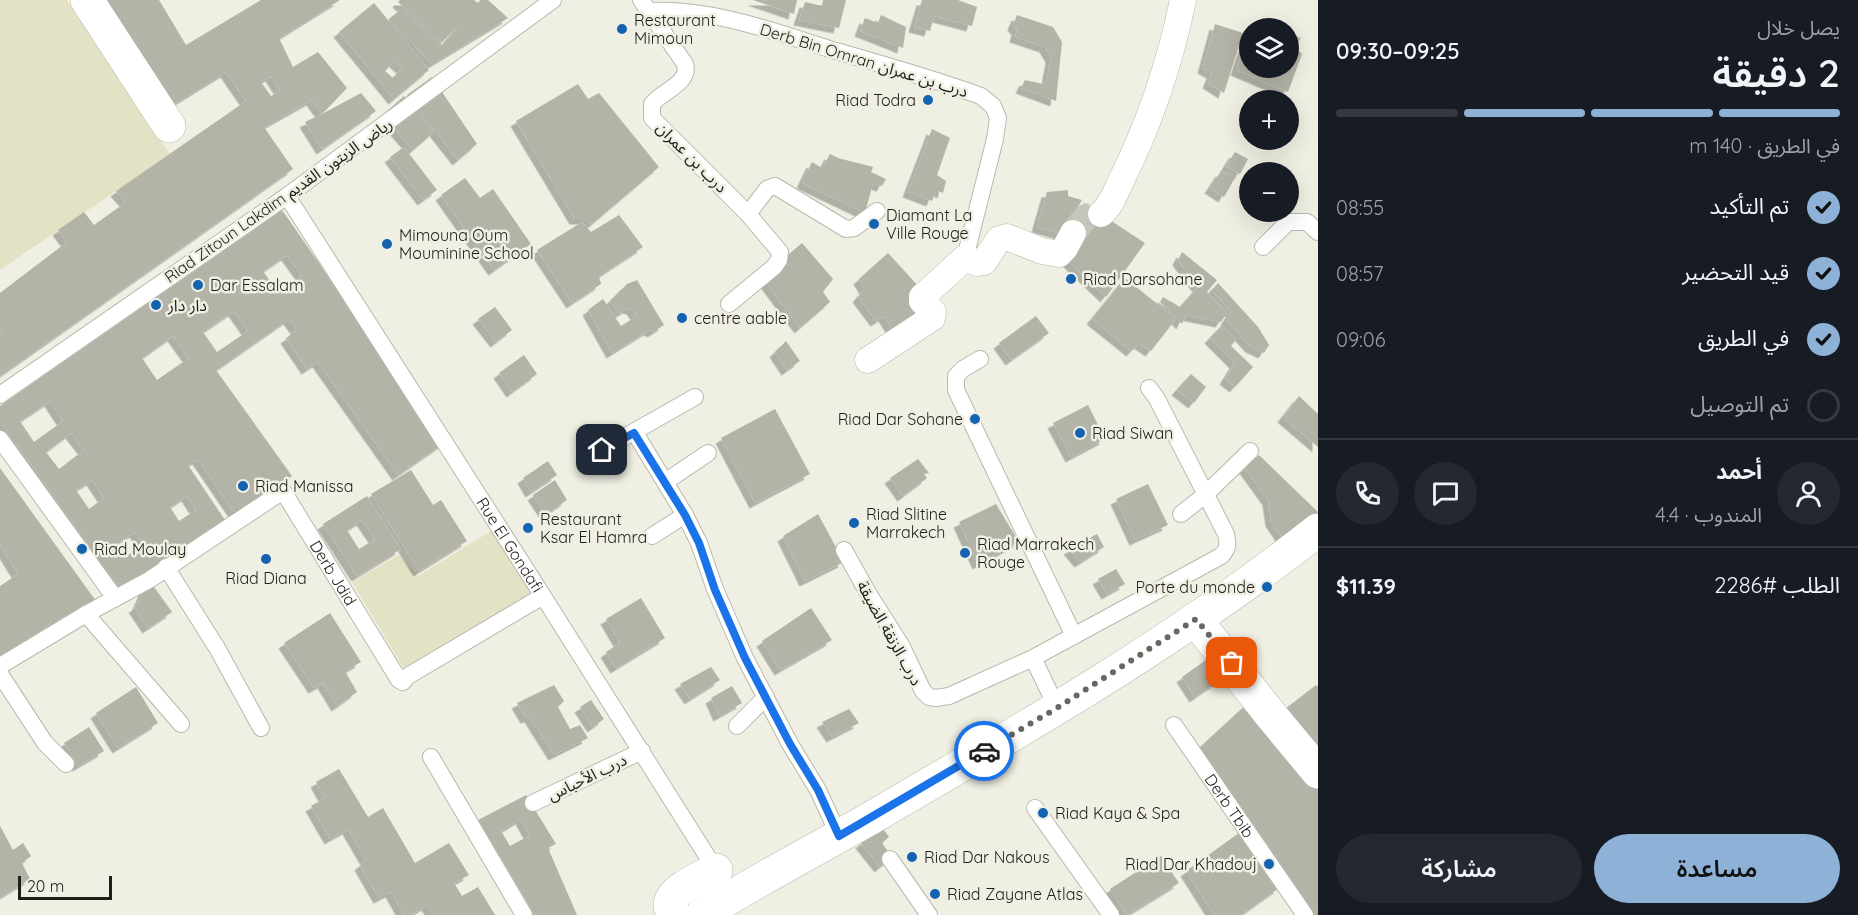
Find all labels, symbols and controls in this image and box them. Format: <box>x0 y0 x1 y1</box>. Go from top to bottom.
place label: Restaurant Mimoun <box>634 10 716 48</box>
text: يصل خلال <box>1757 15 1840 40</box>
map controls <box>1239 18 1299 222</box>
button: layers <box>1239 18 1299 78</box>
street label: Derb Bin Omran درب بن عمران <box>758 19 970 101</box>
marker: Restaurant Mimoun <box>615 22 629 36</box>
text: 09:25–09:30 <box>1336 37 1460 65</box>
text: 2 دقيقة <box>1713 48 1840 97</box>
place label: Riad Todra <box>835 90 916 110</box>
button: + <box>1239 90 1299 150</box>
marker: Riad Todra <box>921 93 935 107</box>
street label: Riad Zitoun Lakdim رياض الزيتون القديم <box>160 113 398 289</box>
street label: درب بن عمران <box>652 117 732 197</box>
text: في الطريق · 140 m <box>1689 133 1840 158</box>
button: − <box>1239 162 1299 222</box>
icon: check <box>1807 191 1840 224</box>
text: تم التأكيد <box>1710 192 1789 220</box>
text: 08:55 <box>1336 195 1384 220</box>
place label: Diamant La Ville Rouge <box>886 205 972 243</box>
marker: Diamant La Ville Rouge <box>867 217 881 231</box>
place label: Mimouna Oum Mouminine School <box>399 225 534 263</box>
marker: Mimouna Oum Mouminine School <box>380 237 394 251</box>
icon: check <box>1807 257 1840 290</box>
text: قيد التحضير <box>1682 258 1789 286</box>
text: 08:57 <box>1336 261 1384 286</box>
place label: Riad Darsohane <box>1083 269 1203 289</box>
marker: Riad Darsohane <box>1064 272 1078 286</box>
place label: Dar Essalam <box>210 275 304 295</box>
marker: Dar Essalam <box>191 278 205 292</box>
place label: دار دار <box>167 295 207 315</box>
marker: دار دار <box>149 298 163 312</box>
place label: centre aable <box>694 308 787 328</box>
marker: centre aable <box>675 311 689 325</box>
icon: check <box>1807 323 1840 356</box>
text: في الطريق <box>1698 324 1789 352</box>
text: 09:06 <box>1336 327 1385 352</box>
text: تم التوصيل <box>1690 390 1789 418</box>
place label: Riad Dar Sohane <box>838 409 963 429</box>
marker: Riad Dar Sohane <box>968 412 982 426</box>
place label: Riad Siwan <box>1092 423 1173 443</box>
pin <box>576 424 627 475</box>
marker: Riad Siwan <box>1073 426 1087 440</box>
icon: home <box>585 433 618 466</box>
text: أحمد <box>1716 457 1762 485</box>
button: phone <box>1336 462 1399 525</box>
button: chat <box>1414 462 1477 525</box>
button: person <box>1777 462 1840 525</box>
place label: Riad Manissa <box>255 476 353 496</box>
marker: Riad Manissa <box>236 479 250 493</box>
street label: Rue El Gondafi <box>472 493 548 596</box>
text: المندوب · 4.4 <box>1655 502 1762 527</box>
place label: Riad Slitine Marrakech <box>866 504 947 542</box>
place label: Restaurant Ksar El Hamra <box>540 509 647 547</box>
marker: Riad Slitine Marrakech <box>847 516 861 530</box>
marker: Restaurant Ksar El Hamra <box>521 521 535 535</box>
place label: Riad Marrakech Rouge <box>977 534 1094 572</box>
street label: Derb Jdid <box>306 537 361 609</box>
place label: Riad Moulay <box>94 539 186 559</box>
marker: Riad Moulay <box>75 542 89 556</box>
marker: Riad Marrakech Rouge <box>958 546 972 560</box>
marker: Riad Diana <box>259 552 273 566</box>
place label: Riad Diana <box>225 568 307 588</box>
text: الطلب #2286 <box>1714 571 1840 599</box>
text: $11.39 <box>1336 572 1396 600</box>
street label: درب الزنقة الضيقة <box>853 577 927 689</box>
place label: Porte du monde <box>1135 577 1255 597</box>
marker: Porte du monde <box>1260 580 1274 594</box>
pin <box>1206 637 1257 688</box>
icon: bag <box>1215 646 1248 679</box>
courier <box>954 721 1014 781</box>
icon: car <box>968 735 1001 768</box>
street label: درب الأحباس <box>544 749 630 805</box>
street label: Derb Tbib <box>1201 770 1259 842</box>
place label: Riad Kaya & Spa <box>1055 803 1180 823</box>
marker: Riad Kaya & Spa <box>1036 806 1050 820</box>
button: مشاركة <box>1336 834 1582 903</box>
button: مساعدة <box>1594 834 1840 903</box>
place label: Riad Dar Nakous <box>924 847 1049 867</box>
marker: Riad Dar Nakous <box>905 850 919 864</box>
place label: Riad Dar Khadouj <box>1125 854 1257 874</box>
marker: Riad Dar Khadouj <box>1262 857 1276 871</box>
scale bar <box>18 873 112 900</box>
text: 20 m <box>27 876 64 896</box>
place label: Riad Zayane Atlas <box>947 884 1083 904</box>
marker: Riad Zayane Atlas <box>928 887 942 901</box>

